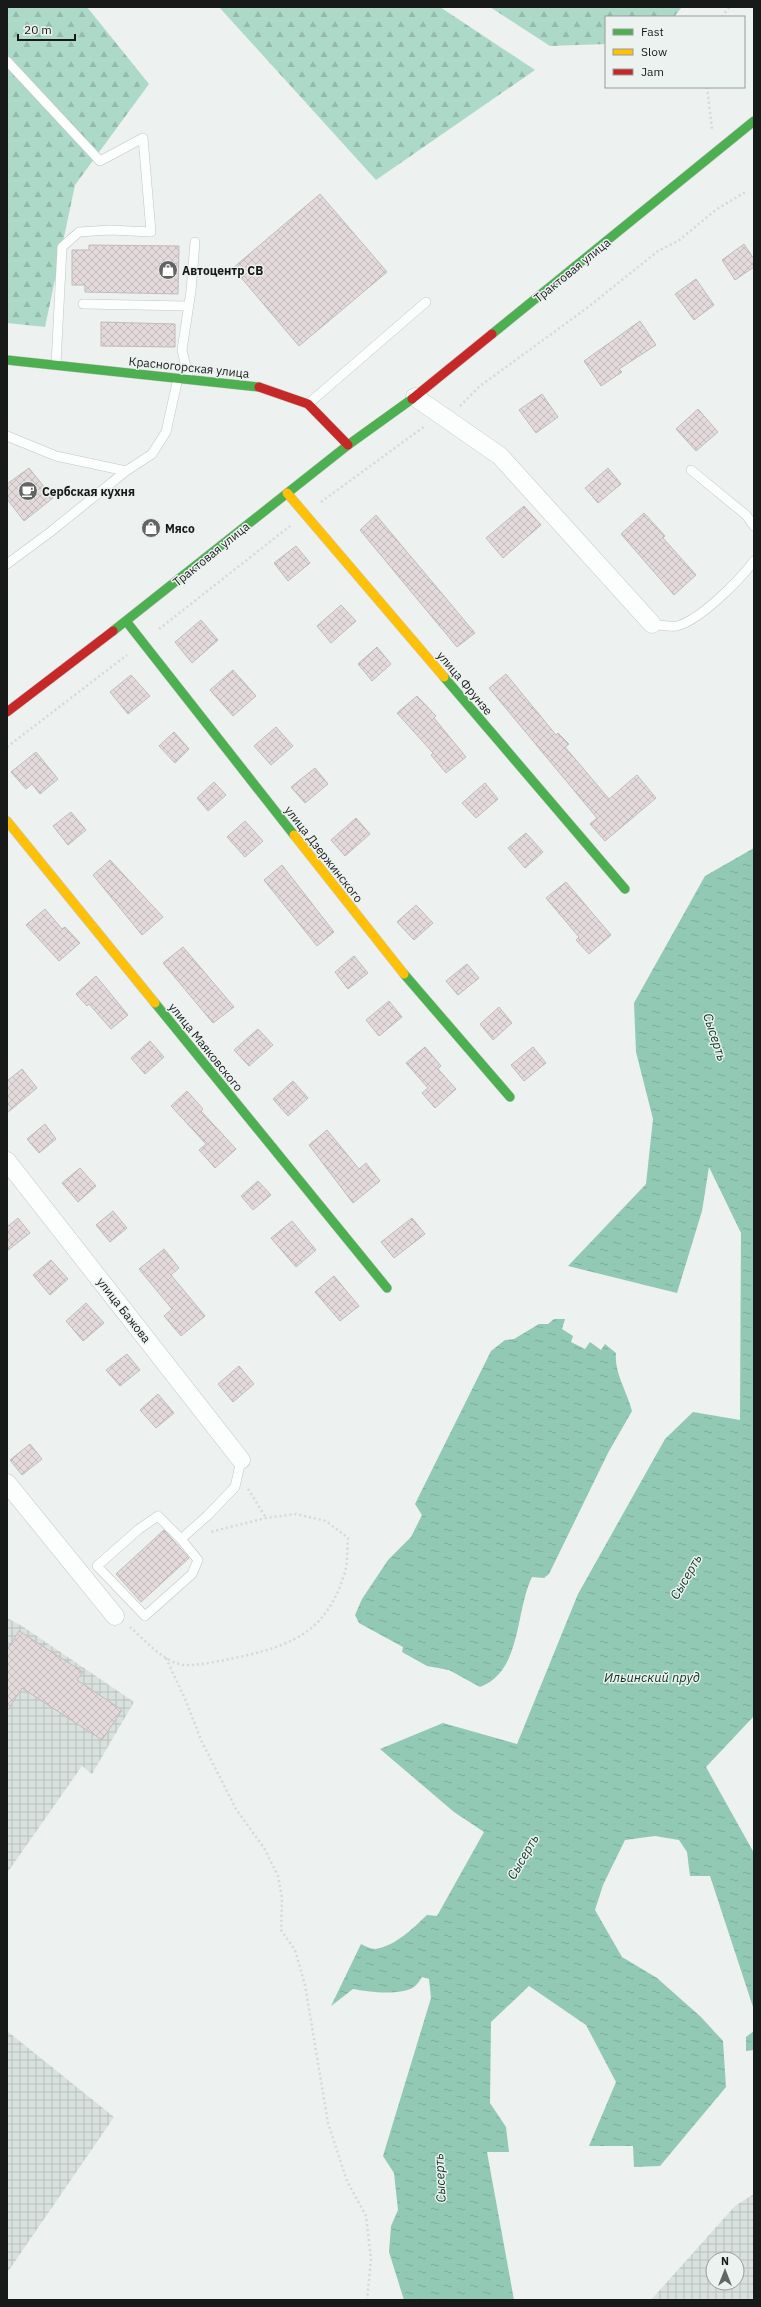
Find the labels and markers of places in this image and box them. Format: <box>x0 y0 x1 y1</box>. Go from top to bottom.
shop icon: Автоцентр СВ <box>157 259 179 281</box>
place label: Автоцентр СВ <box>182 263 263 278</box>
cafe icon: Сербская кухня <box>17 480 39 502</box>
place label: Сербская кухня <box>42 484 135 499</box>
shop icon: Мясо <box>140 517 162 539</box>
place label: Мясо <box>165 521 195 536</box>

